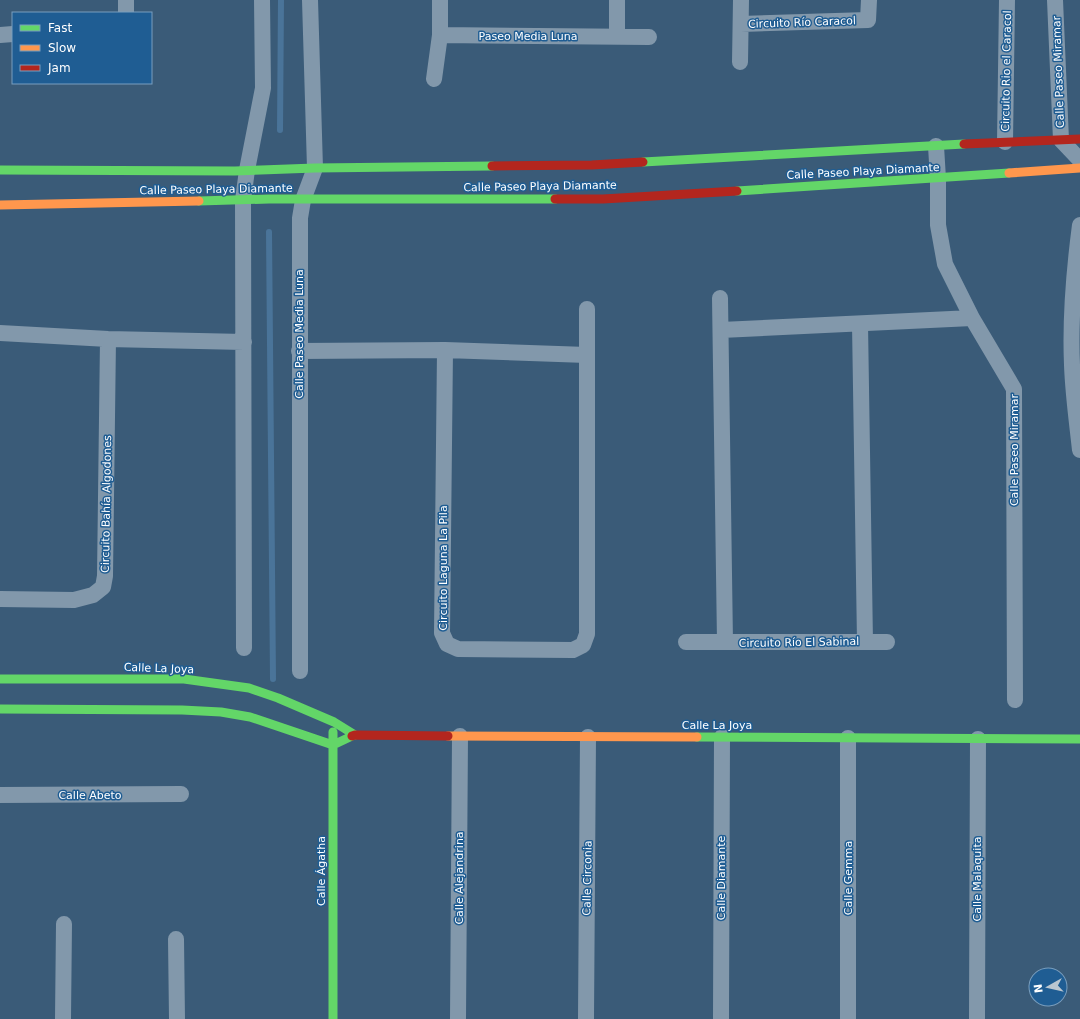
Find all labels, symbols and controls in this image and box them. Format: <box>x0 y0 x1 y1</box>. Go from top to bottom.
street label: Circuito Rio el Caracol <box>999 10 1014 132</box>
legend <box>12 12 152 84</box>
street label: Circuito Río Caracol <box>748 14 856 31</box>
street label: Calle Paseo Miramar <box>1050 15 1067 128</box>
text: Fast <box>48 21 72 35</box>
street label: Paseo Media Luna <box>479 30 577 43</box>
text: Slow <box>48 41 76 55</box>
text: Jam <box>47 61 71 75</box>
street label: Calle Paseo Playa Diamante <box>786 161 940 182</box>
street label: Calle Paseo Playa Diamante <box>463 179 617 194</box>
street label: Calle Paseo Playa Diamante <box>139 182 293 197</box>
street label: Calle Paseo Media Luna <box>293 269 306 399</box>
street label: Calle Paseo Miramar <box>1008 393 1021 506</box>
street label: Circuito Bahía Algodones <box>99 435 114 573</box>
street label: Circuito Laguna La Pila <box>437 505 450 631</box>
street label: Circuito Río El Sabinal <box>739 635 859 650</box>
street label: Calle La Joya <box>124 661 194 676</box>
street label: Calle La Joya <box>682 719 752 732</box>
street label: Calle Abeto <box>58 789 122 802</box>
street label: Calle Alejandrina <box>453 831 466 925</box>
street label: Calle Diamante <box>715 835 728 920</box>
street label: Calle Ágatha <box>315 836 328 906</box>
street label: Calle Malaquita <box>971 837 984 921</box>
street label: Calle Circonia <box>580 840 595 916</box>
street label: Calle Gemma <box>842 841 855 915</box>
north arrow <box>1028 967 1068 1007</box>
text: N <box>1032 983 1046 994</box>

